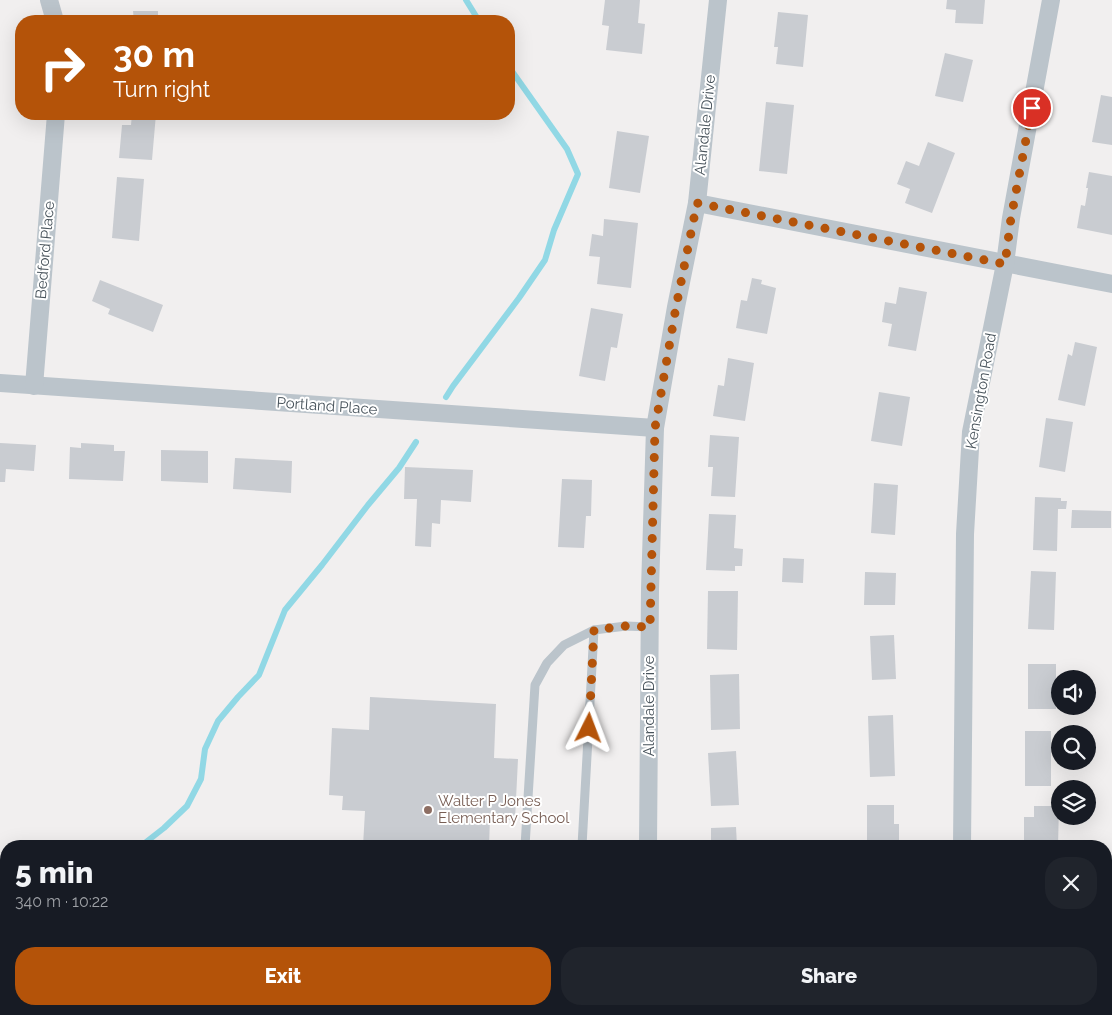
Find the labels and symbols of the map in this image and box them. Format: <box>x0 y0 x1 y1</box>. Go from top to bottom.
street label: Alandale Drive <box>691 74 719 176</box>
pin <box>1011 87 1053 129</box>
street label: Bedford Place <box>32 200 58 300</box>
street label: Kensington Road <box>962 332 1000 450</box>
street label: Portland Place <box>276 393 378 419</box>
street label: Alandale Drive <box>640 655 658 757</box>
position arrow <box>562 701 614 753</box>
place label: Walter P Jones Elementary School <box>438 792 570 827</box>
marker: Walter P Jones Elementary School <box>422 804 434 816</box>

